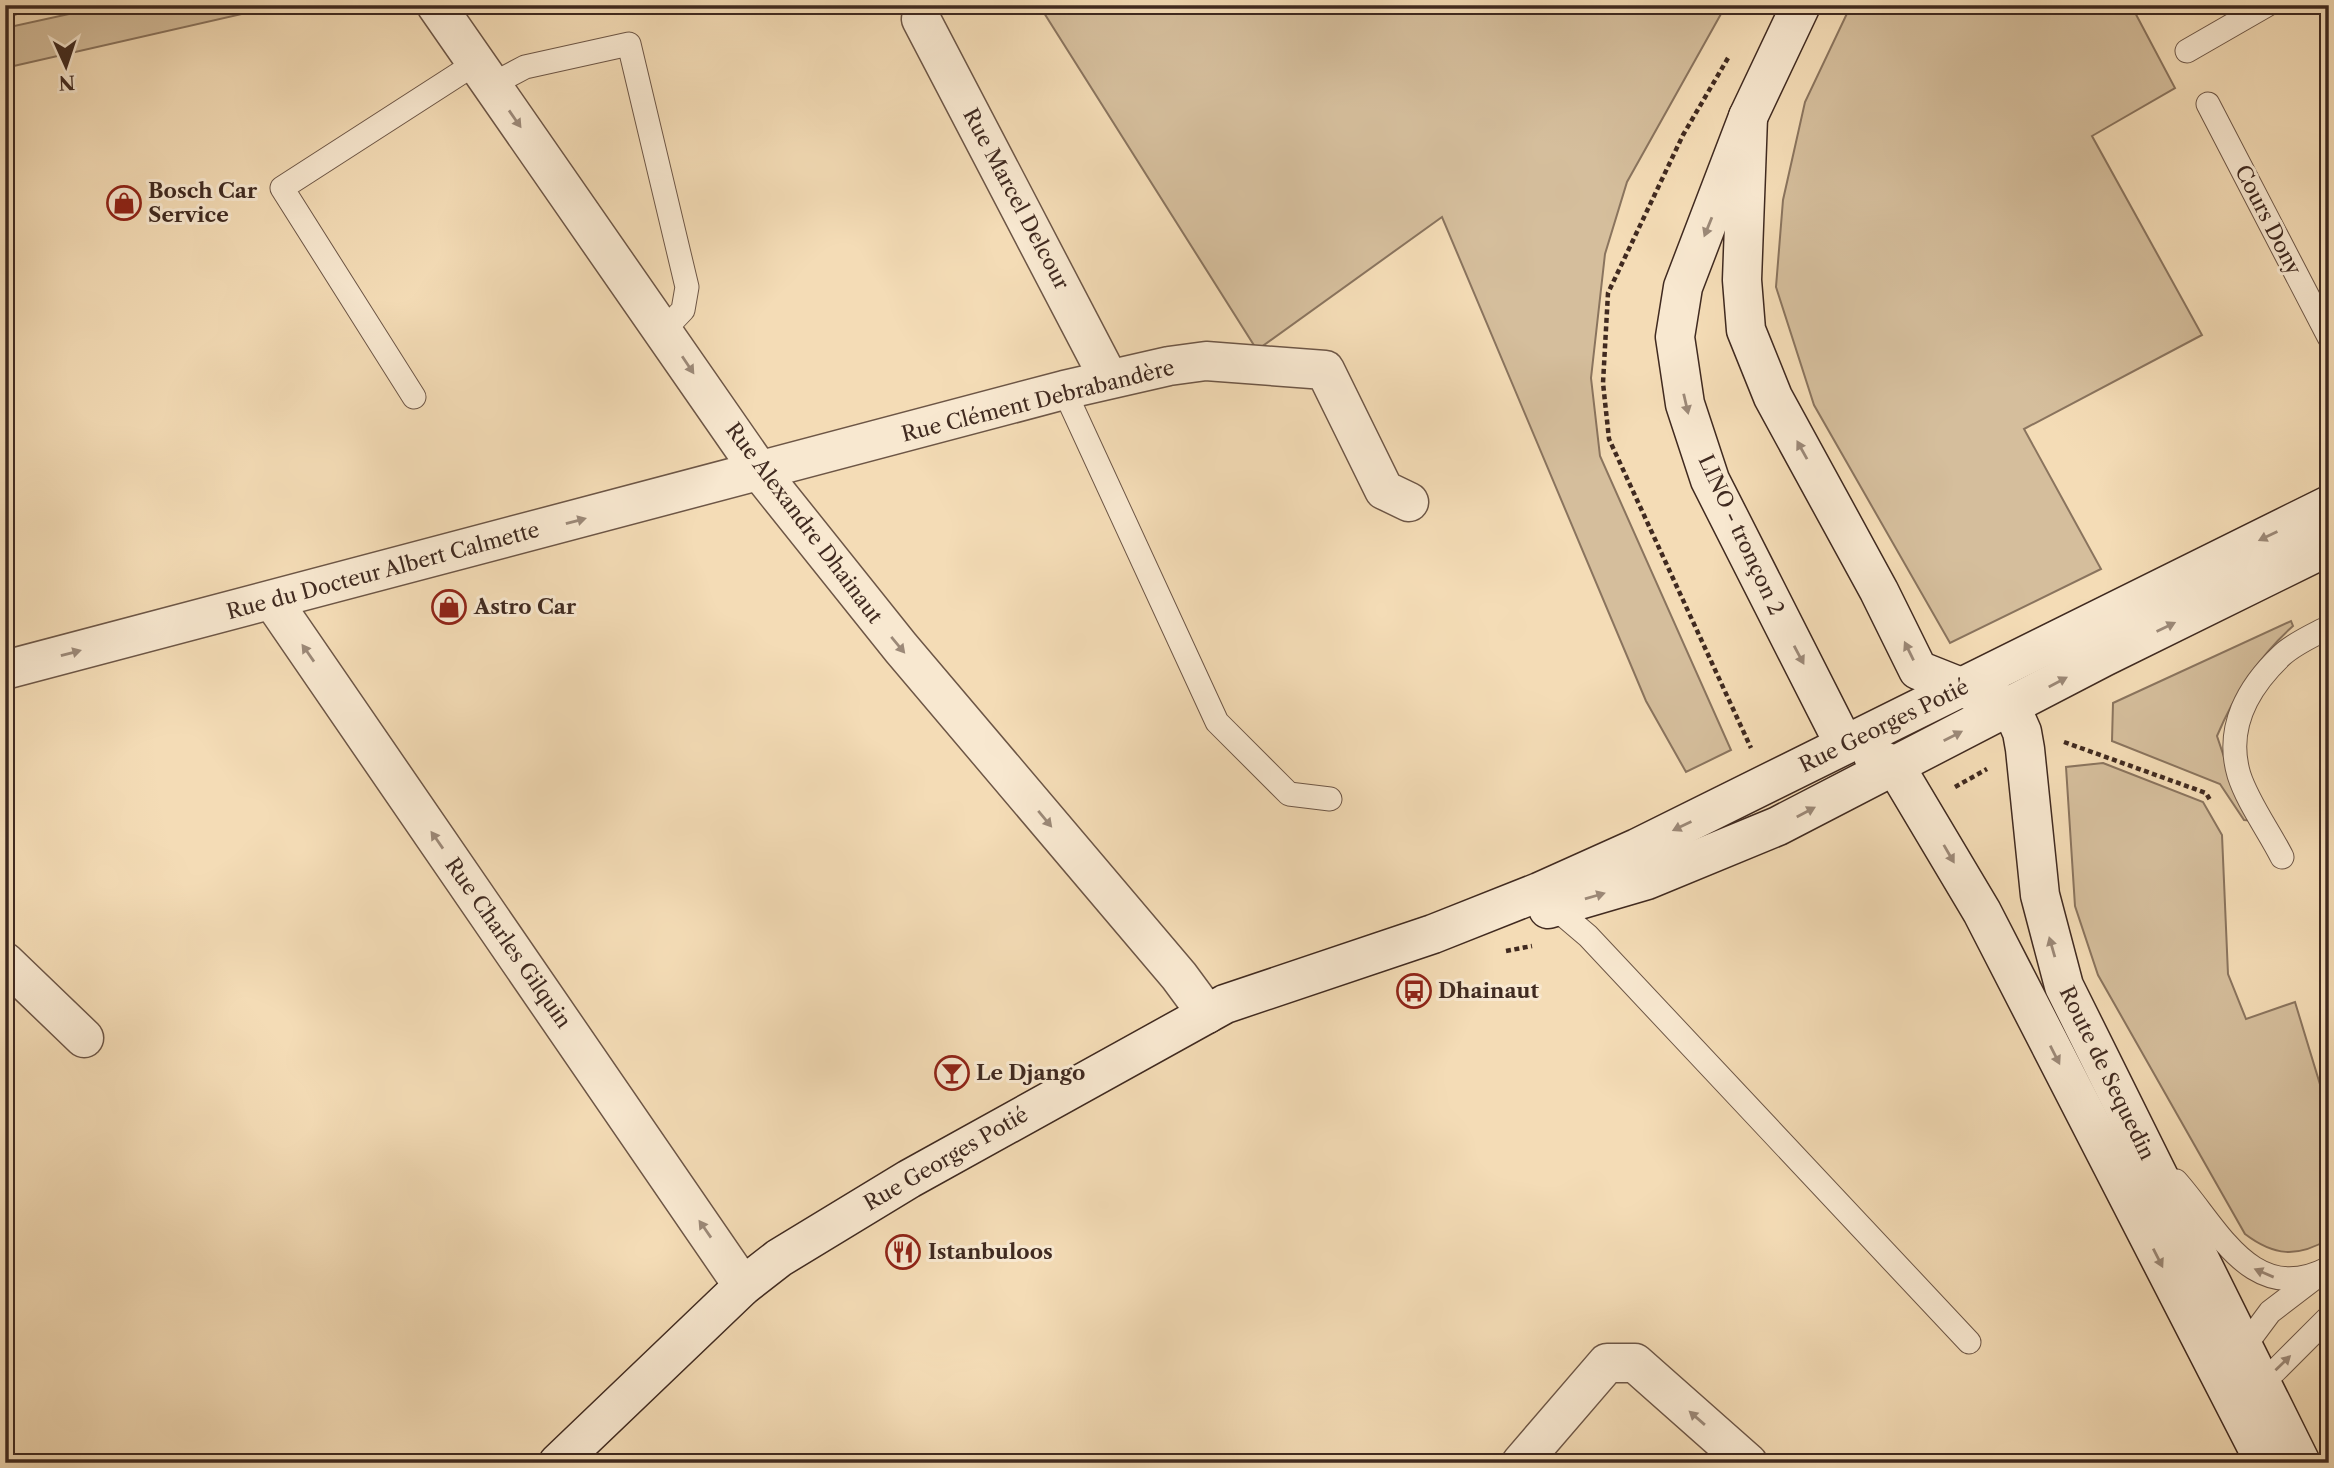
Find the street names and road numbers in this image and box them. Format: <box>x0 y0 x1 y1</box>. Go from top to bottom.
street label: Rue Marcel Delcour <box>958 104 1075 294</box>
street label: Cours Dony <box>2230 161 2307 279</box>
street label: Rue Clément Debrabandère <box>899 354 1177 447</box>
street label: Rue Alexandre Dhainaut <box>721 417 888 628</box>
street label: LINO - tronçon 2 <box>1693 451 1790 619</box>
street label: Rue du Docteur Albert Calmette <box>224 517 542 624</box>
street label: Rue Georges Potié <box>1795 674 1973 777</box>
street label: Rue Charles Gilquin <box>440 853 577 1033</box>
street label: Route de Sequedin <box>2055 982 2160 1164</box>
street label: Rue Georges Potié <box>859 1101 1032 1216</box>

